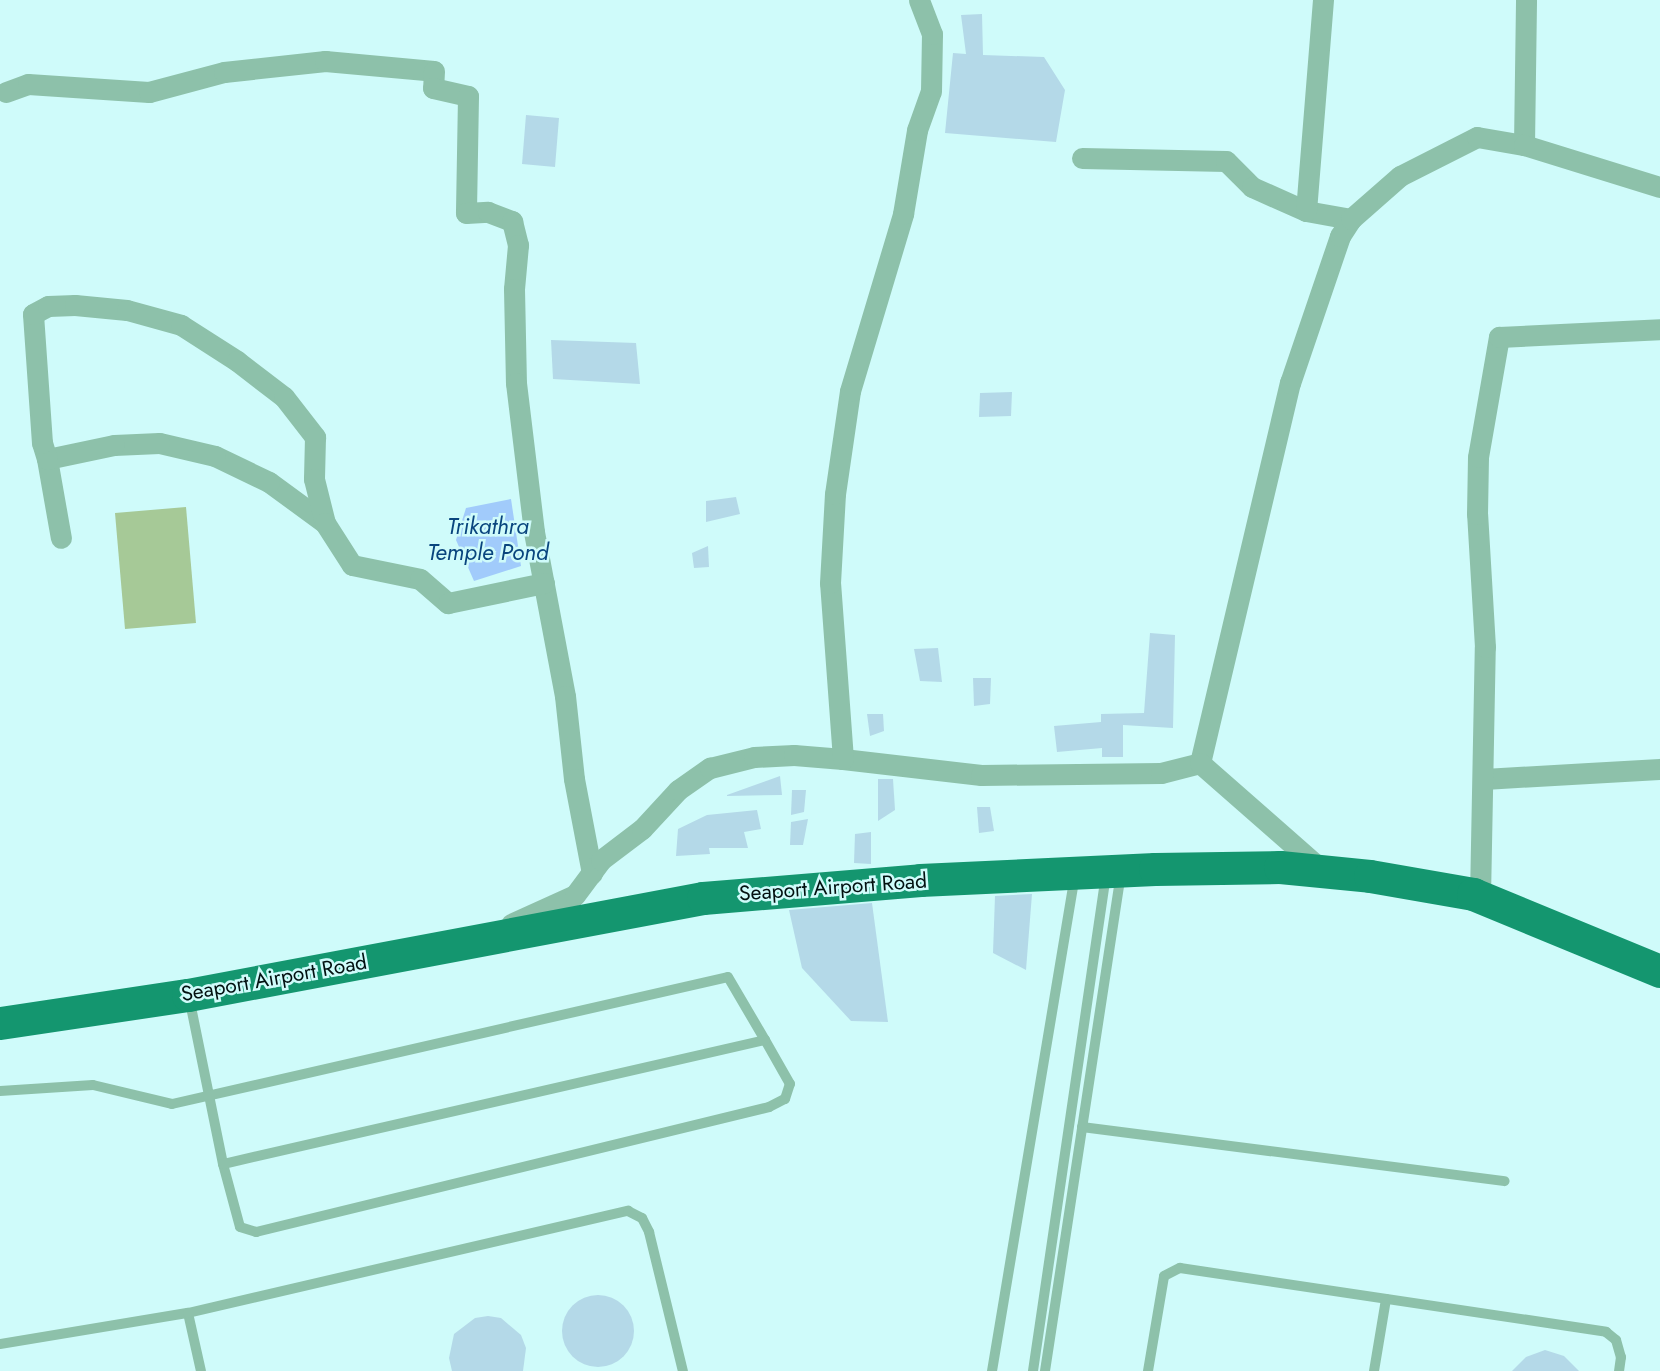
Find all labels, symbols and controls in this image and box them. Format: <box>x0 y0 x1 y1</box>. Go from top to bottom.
water label: Trikathra Temple Pond <box>427 512 549 566</box>
street label: Seaport Airport Road <box>738 868 928 906</box>
street label: Seaport Airport Road <box>179 949 369 1007</box>

